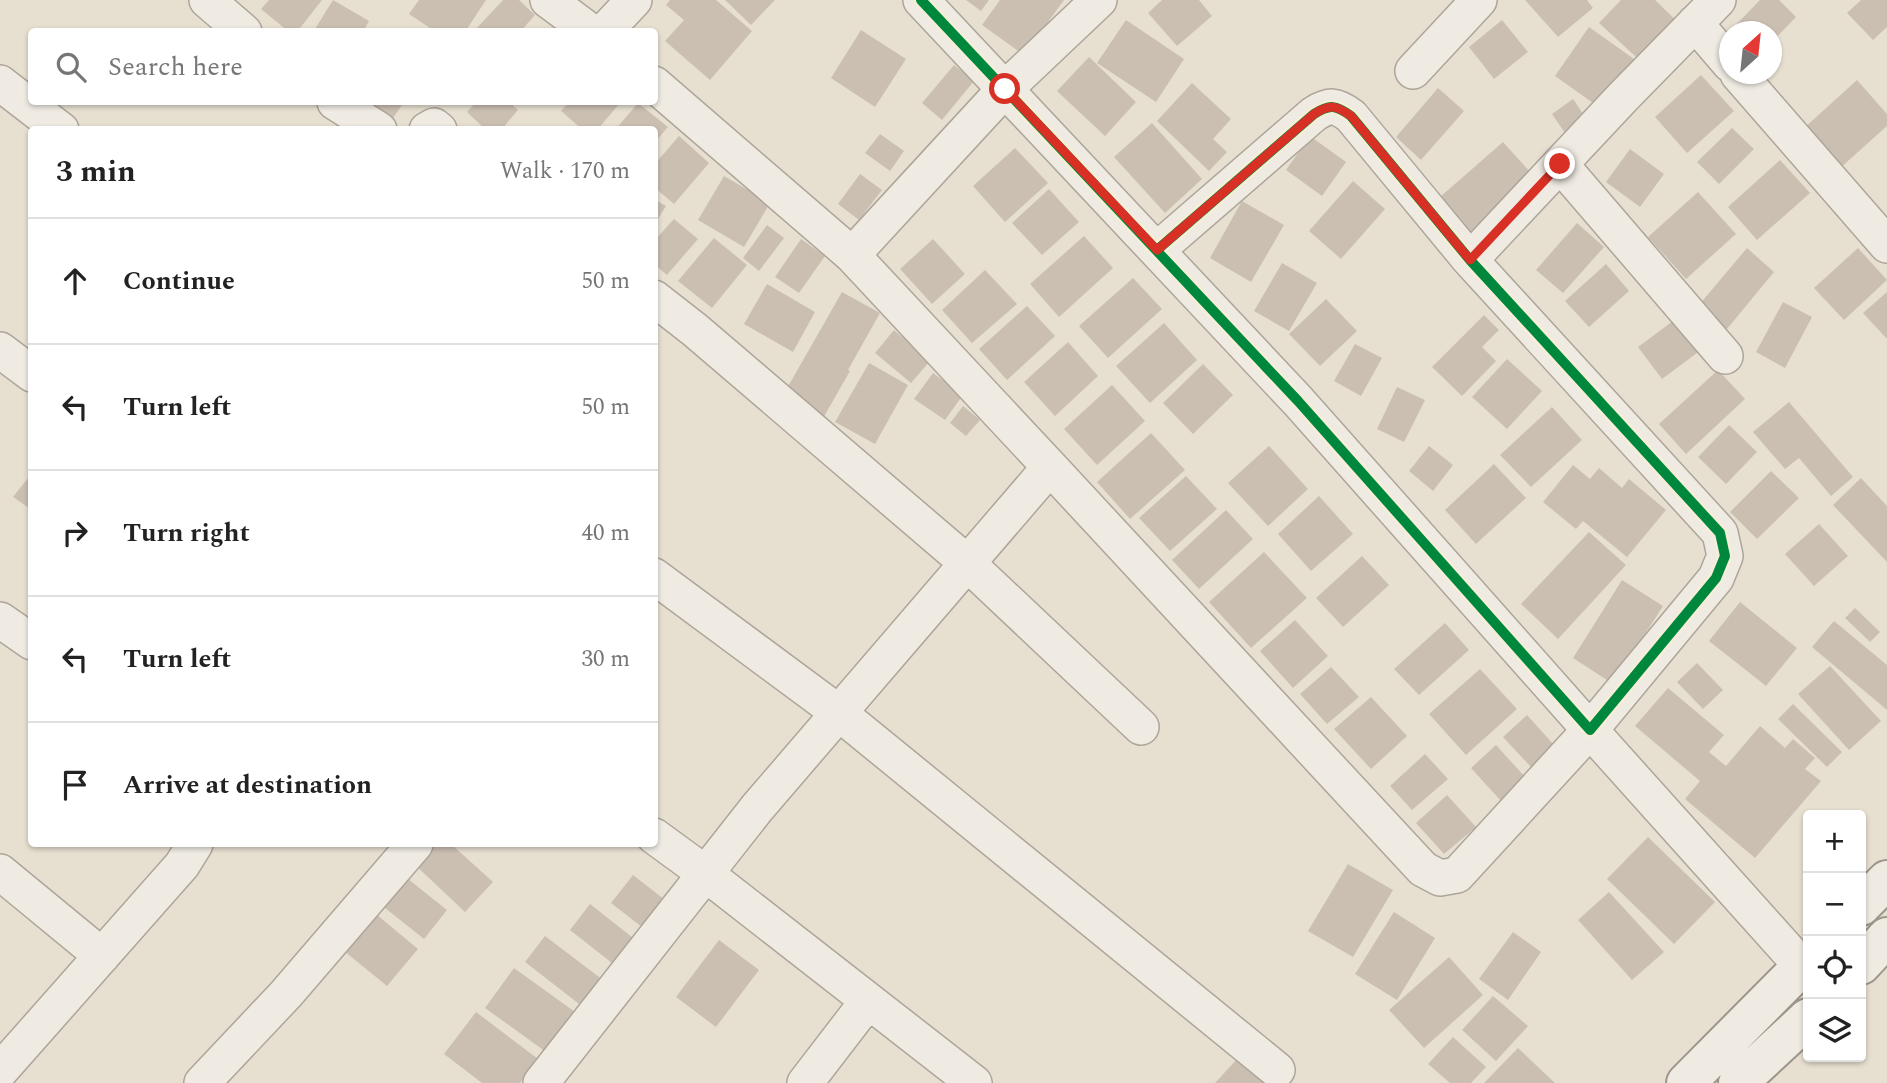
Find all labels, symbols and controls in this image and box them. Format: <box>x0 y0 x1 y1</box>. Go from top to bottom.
north arrow <box>1719 21 1782 84</box>
search box <box>28 28 658 105</box>
text: Search here <box>108 47 243 87</box>
icon: search <box>52 48 90 86</box>
route start <box>989 73 1020 104</box>
route end <box>1544 148 1575 179</box>
text: 3 min <box>56 149 136 195</box>
text: Walk · 170 m <box>500 154 630 189</box>
text: Continue <box>123 261 235 301</box>
icon: ahead <box>56 262 94 300</box>
text: 50 m <box>581 264 630 299</box>
text: Turn left <box>123 387 231 427</box>
icon: left <box>56 388 94 426</box>
text: 50 m <box>581 390 630 425</box>
text: Turn right <box>123 513 250 553</box>
icon: right <box>56 514 94 552</box>
text: 40 m <box>581 516 630 551</box>
text: Turn left <box>123 639 231 679</box>
icon: left <box>56 640 94 678</box>
text: 30 m <box>581 642 630 677</box>
text: Arrive at destination <box>123 765 372 805</box>
icon: arrive <box>56 766 94 804</box>
map controls <box>1803 810 1866 1062</box>
button: + <box>1803 810 1866 873</box>
button: − <box>1803 873 1866 936</box>
button: locate <box>1803 936 1866 999</box>
button: layers <box>1803 999 1866 1062</box>

